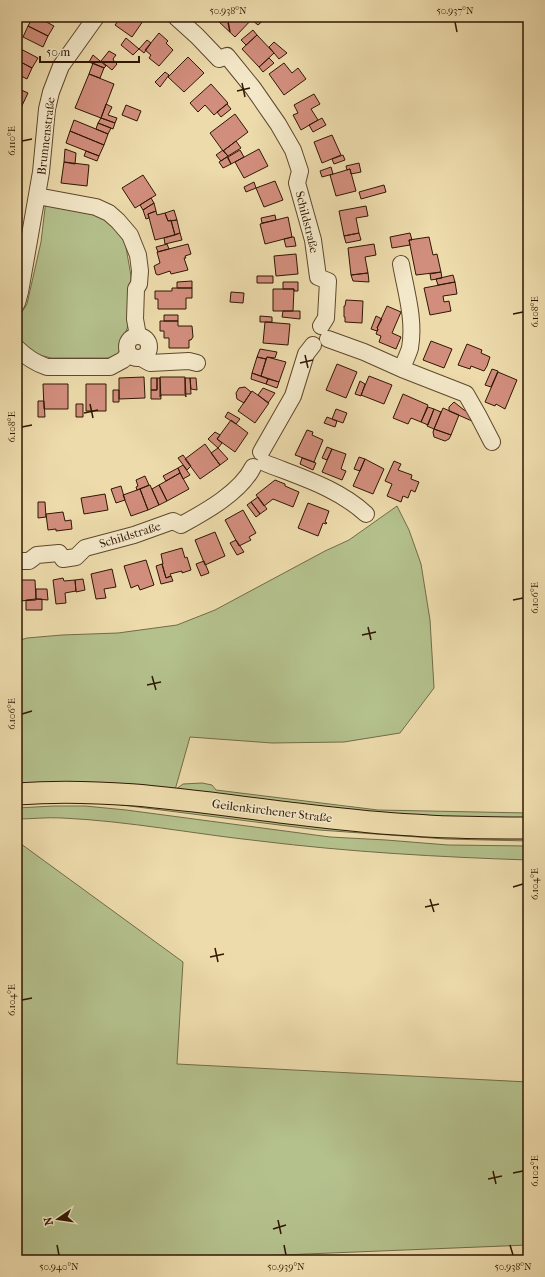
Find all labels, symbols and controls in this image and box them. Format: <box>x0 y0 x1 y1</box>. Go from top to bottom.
text: 50.938°N <box>209 5 247 17</box>
text: 50.937°N <box>436 5 474 17</box>
scale bar <box>40 38 139 64</box>
text: 50 m <box>46 45 70 59</box>
street label: Brunnenstraße <box>34 96 58 176</box>
text: 6.110°E <box>6 126 18 156</box>
street label: Schildstraße <box>293 190 321 255</box>
text: 6.108°E <box>529 296 541 328</box>
text: 6.108°E <box>6 411 18 443</box>
street label: Schildstraße <box>98 519 162 551</box>
text: 6.106°E <box>529 582 541 614</box>
text: 6.106°E <box>6 698 18 730</box>
street label: Geilenkirchener Straße <box>211 797 333 825</box>
text: 6.104°E <box>529 868 541 900</box>
text: 6.104°E <box>6 984 18 1016</box>
text: 6.102°E <box>529 1155 541 1187</box>
north arrow <box>38 1199 78 1239</box>
text: N <box>41 1215 56 1227</box>
text: 50.940°N <box>39 1261 79 1273</box>
text: 50.939°N <box>267 1261 305 1273</box>
text: 50.938°N <box>494 1261 532 1273</box>

